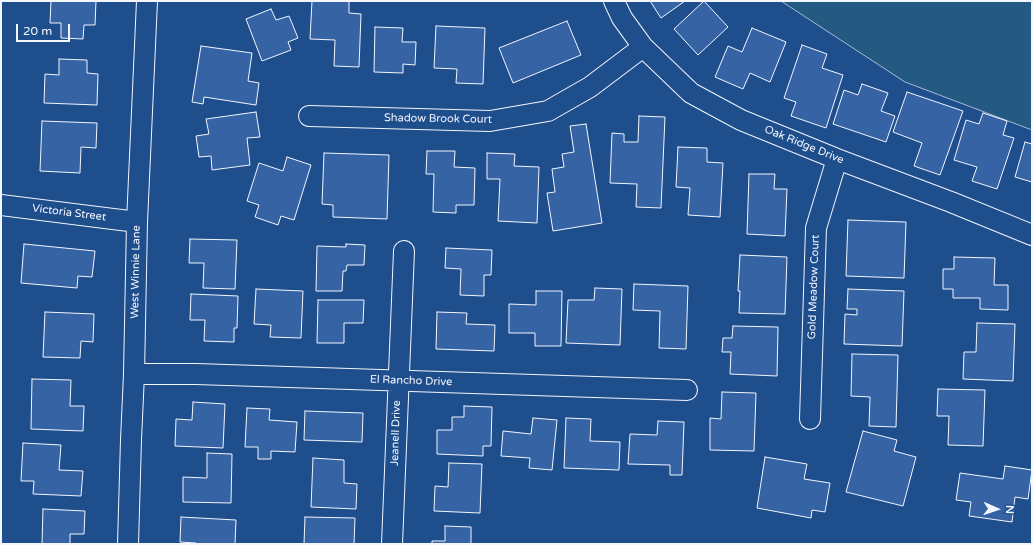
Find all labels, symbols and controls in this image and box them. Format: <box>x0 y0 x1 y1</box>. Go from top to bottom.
scale bar <box>18 16 72 42</box>
text: 20 m <box>23 24 52 38</box>
street label: Shadow Brook Court <box>384 111 492 127</box>
street label: Oak Ridge Drive <box>762 123 846 167</box>
street label: Victoria Street <box>31 202 107 224</box>
street label: West Winnie Lane <box>129 225 143 319</box>
street label: Gold Meadow Court <box>806 234 822 340</box>
street label: El Rancho Drive <box>370 373 452 389</box>
street label: Jeanell Drive <box>388 400 404 466</box>
north arrow <box>977 489 1017 529</box>
text: N <box>1003 505 1016 514</box>

